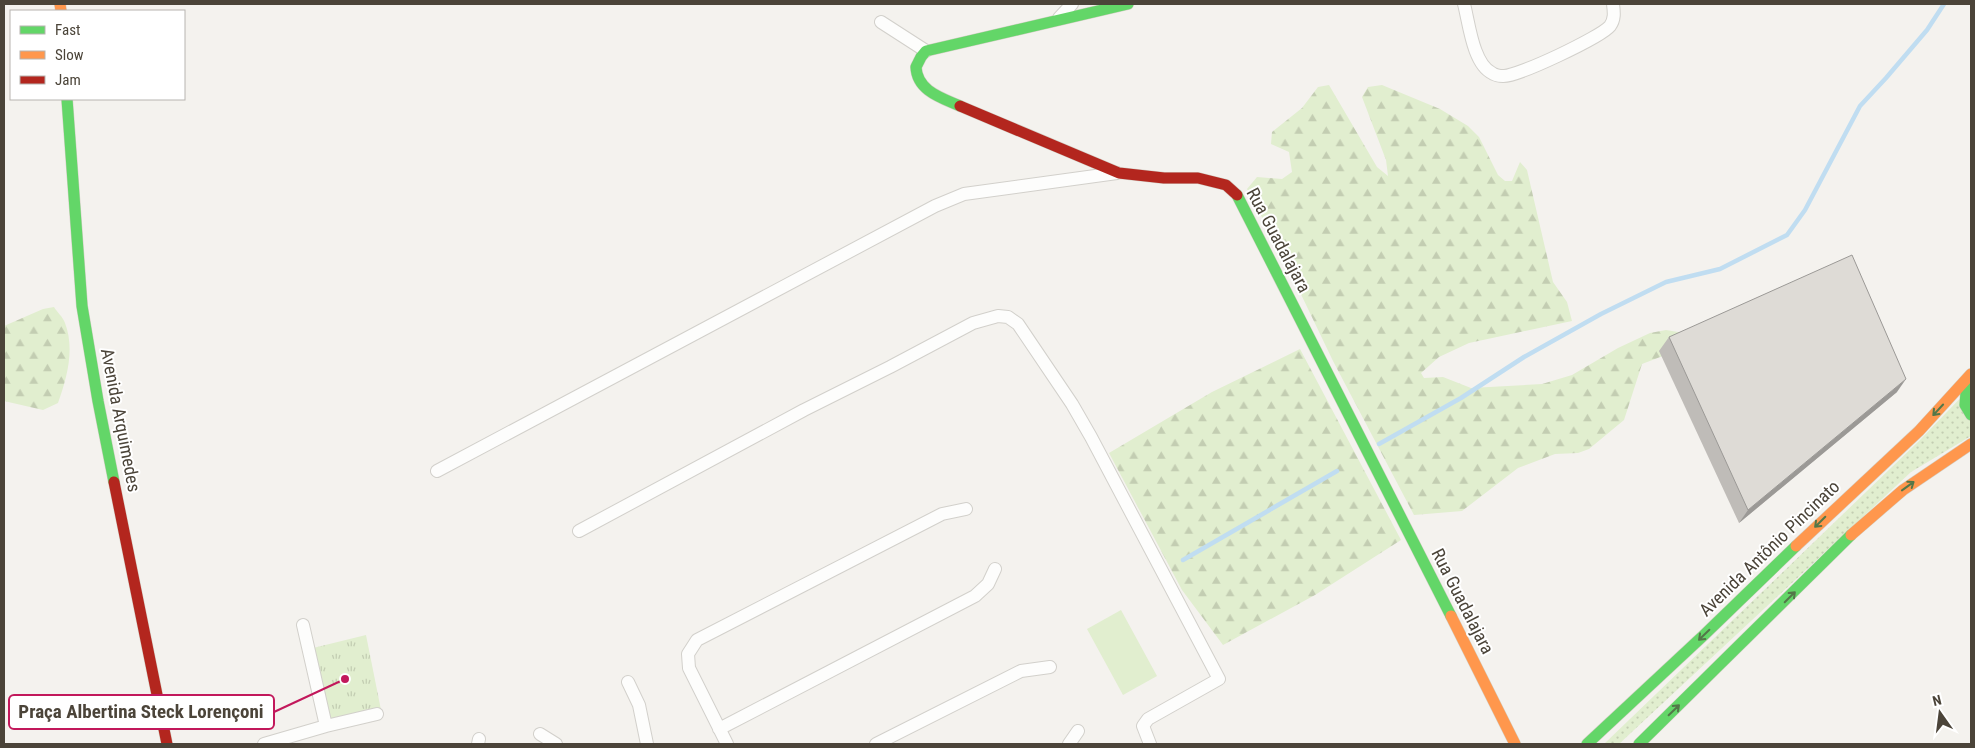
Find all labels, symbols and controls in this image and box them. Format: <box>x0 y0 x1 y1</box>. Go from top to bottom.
legend <box>10 10 185 100</box>
text: Fast <box>55 21 80 39</box>
text: Slow <box>55 46 84 64</box>
text: Jam <box>55 71 81 89</box>
street label: Rua Guadalajara <box>1243 184 1315 296</box>
street label: Avenida Arquimedes <box>97 347 145 493</box>
one-way arrow <box>1932 404 1944 417</box>
street label: Avenida Antônio Pincinato <box>1695 476 1843 620</box>
one-way arrow <box>1901 481 1915 491</box>
one-way arrow <box>1814 516 1826 528</box>
street label: Rua Guadalajara <box>1427 545 1499 657</box>
one-way arrow <box>1784 590 1796 603</box>
one-way arrow <box>1697 629 1710 641</box>
north arrow <box>1915 688 1965 738</box>
text: N <box>1931 692 1943 709</box>
callout: Praça Albertina Steck Lorençoni <box>9 695 274 729</box>
text: Praça Albertina Steck Lorençoni <box>18 700 264 723</box>
one-way arrow <box>1667 704 1680 716</box>

